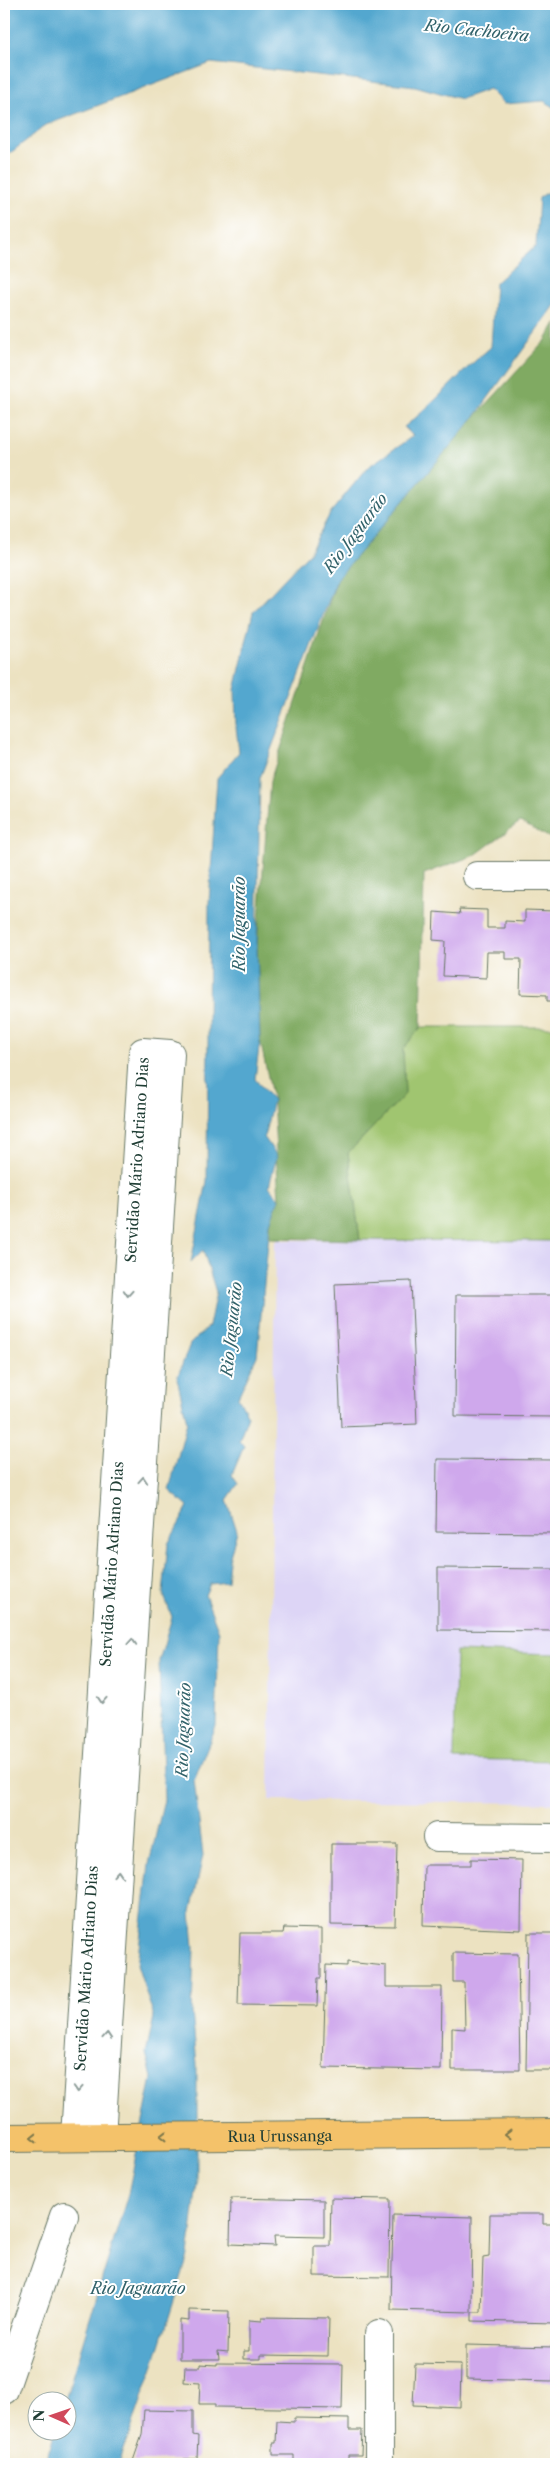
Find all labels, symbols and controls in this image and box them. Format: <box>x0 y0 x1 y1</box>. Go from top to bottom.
water label: Rio Cachoeira <box>422 14 531 45</box>
water label: Rio Jaguarão <box>317 489 392 579</box>
water label: Rio Jaguarão <box>229 876 249 974</box>
street label: Servidão Mário Adriano Dias <box>120 1057 152 1263</box>
water label: Rio Jaguarão <box>216 1281 246 1379</box>
one-way arrow <box>123 1289 134 1297</box>
street label: Servidão Mário Adriano Dias <box>95 1461 127 1667</box>
one-way arrow <box>137 1475 148 1483</box>
one-way arrow <box>127 1638 138 1646</box>
water label: Rio Jaguarão <box>171 1682 195 1780</box>
one-way arrow <box>97 1696 108 1704</box>
street label: Servidão Mário Adriano Dias <box>70 1865 101 2072</box>
one-way arrow <box>112 1870 123 1878</box>
one-way arrow <box>102 2032 113 2040</box>
one-way arrow <box>72 2085 83 2093</box>
street label: Rua Urussanga <box>227 2126 333 2145</box>
one-way arrow <box>503 2129 511 2139</box>
one-way arrow <box>159 2131 167 2141</box>
one-way arrow <box>30 2132 38 2143</box>
water label: Rio Jaguarão <box>88 2278 186 2298</box>
north arrow <box>28 2390 78 2440</box>
text: N <box>30 2409 48 2422</box>

